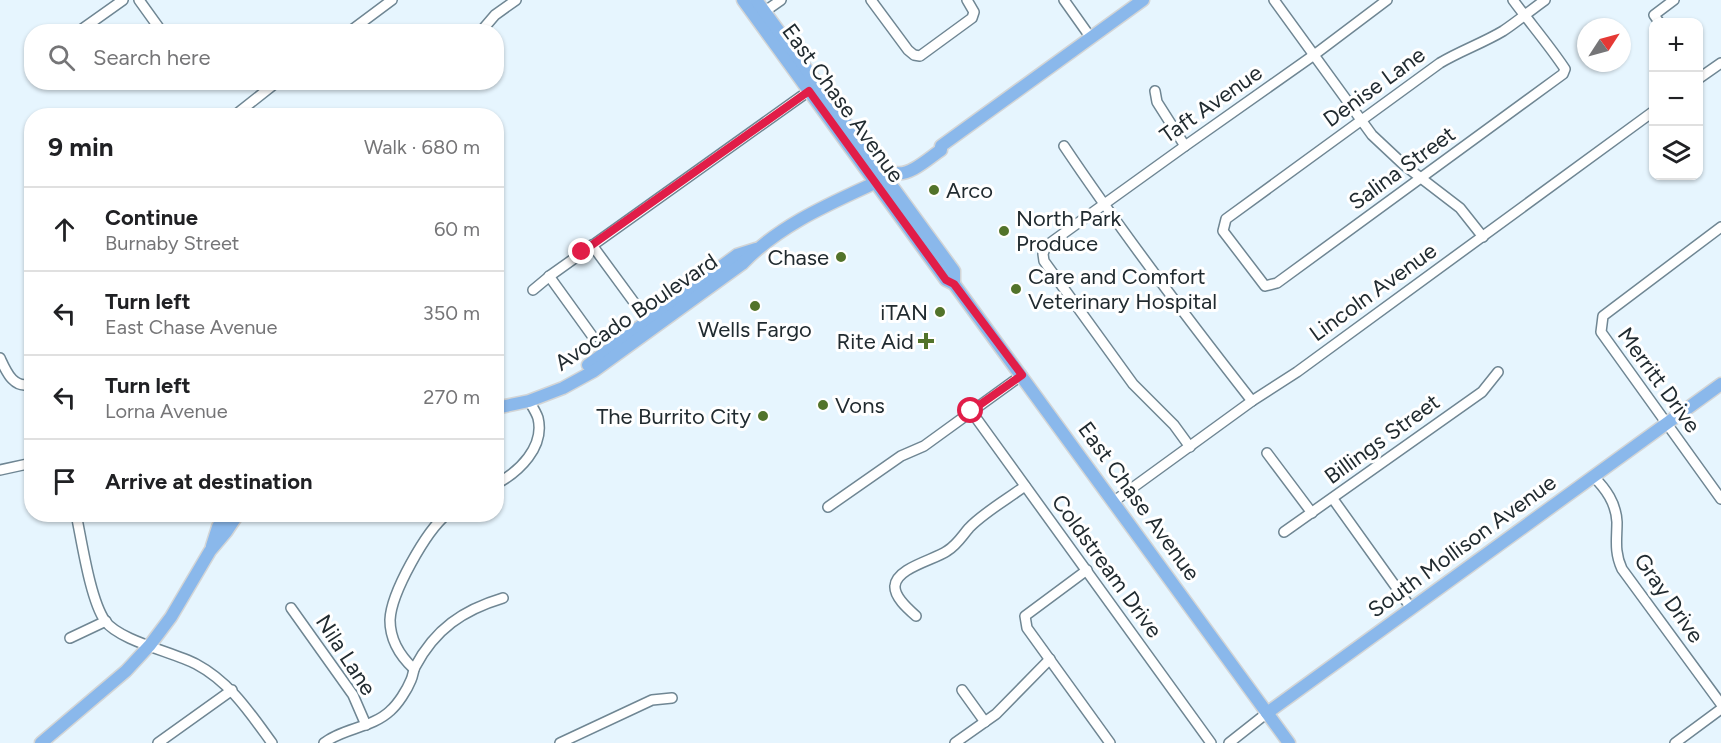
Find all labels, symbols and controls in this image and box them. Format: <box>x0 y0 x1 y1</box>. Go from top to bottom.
street label: East Chase Avenue <box>776 18 910 188</box>
north arrow <box>1577 18 1631 72</box>
map controls <box>1649 18 1703 180</box>
button: + <box>1649 18 1703 72</box>
search box <box>24 24 504 90</box>
icon: search <box>45 41 78 74</box>
street label: Denise Lane <box>1318 41 1430 133</box>
text: Search here <box>93 44 211 71</box>
street label: Taft Avenue <box>1155 59 1267 149</box>
button: − <box>1649 72 1703 126</box>
street label: Salina Street <box>1343 120 1461 216</box>
button: layers <box>1649 126 1703 180</box>
text: 9 min <box>48 131 114 163</box>
text: Walk · 680 m <box>364 135 480 159</box>
place label: Arco <box>946 177 993 204</box>
marker: Arco <box>927 183 941 197</box>
text: Continue <box>105 204 198 231</box>
place label: North Park Produce <box>1016 205 1121 257</box>
icon: ahead <box>48 213 81 246</box>
text: 60 m <box>434 217 480 241</box>
marker: North Park Produce <box>997 224 1011 238</box>
text: Burnaby Street <box>105 231 239 255</box>
street label: Lincoln Avenue <box>1304 237 1442 347</box>
route end <box>568 238 594 264</box>
place label: Chase <box>767 244 829 271</box>
street label: Avocado Boulevard <box>549 248 723 376</box>
marker: Chase <box>834 250 848 264</box>
place label: Care and Comfort Veterinary Hospital <box>1028 263 1217 315</box>
marker: Care and Comfort Veterinary Hospital <box>1009 282 1023 296</box>
text: Turn left <box>105 288 191 315</box>
icon: left <box>48 297 81 330</box>
marker: Wells Fargo <box>748 299 762 313</box>
place label: iTAN <box>880 299 928 326</box>
text: 350 m <box>423 301 480 325</box>
marker: iTAN <box>933 305 947 319</box>
text: East Chase Avenue <box>105 315 277 339</box>
place label: Wells Fargo <box>698 316 812 343</box>
street label: Merritt Drive <box>1612 322 1706 438</box>
place label: Rite Aid <box>837 328 914 355</box>
marker: Rite Aid <box>919 334 933 348</box>
text: Turn left <box>105 372 191 399</box>
icon: left <box>48 381 81 414</box>
text: 270 m <box>423 385 480 409</box>
street label: Billings Street <box>1319 388 1445 490</box>
place label: Vons <box>835 392 885 419</box>
route start <box>957 397 983 423</box>
marker: Vons <box>816 398 830 412</box>
text: Lorna Avenue <box>105 399 228 423</box>
place label: The Burrito City <box>596 403 751 430</box>
marker: The Burrito City <box>756 409 770 423</box>
street label: East Chase Avenue <box>1072 416 1206 586</box>
icon: arrive <box>48 465 81 498</box>
text: Arrive at destination <box>105 468 313 495</box>
street label: South Mollison Avenue <box>1363 469 1561 623</box>
street label: Coldstream Drive <box>1046 489 1168 643</box>
street label: Gray Drive <box>1628 548 1710 648</box>
street label: Nila Lane <box>310 610 382 700</box>

